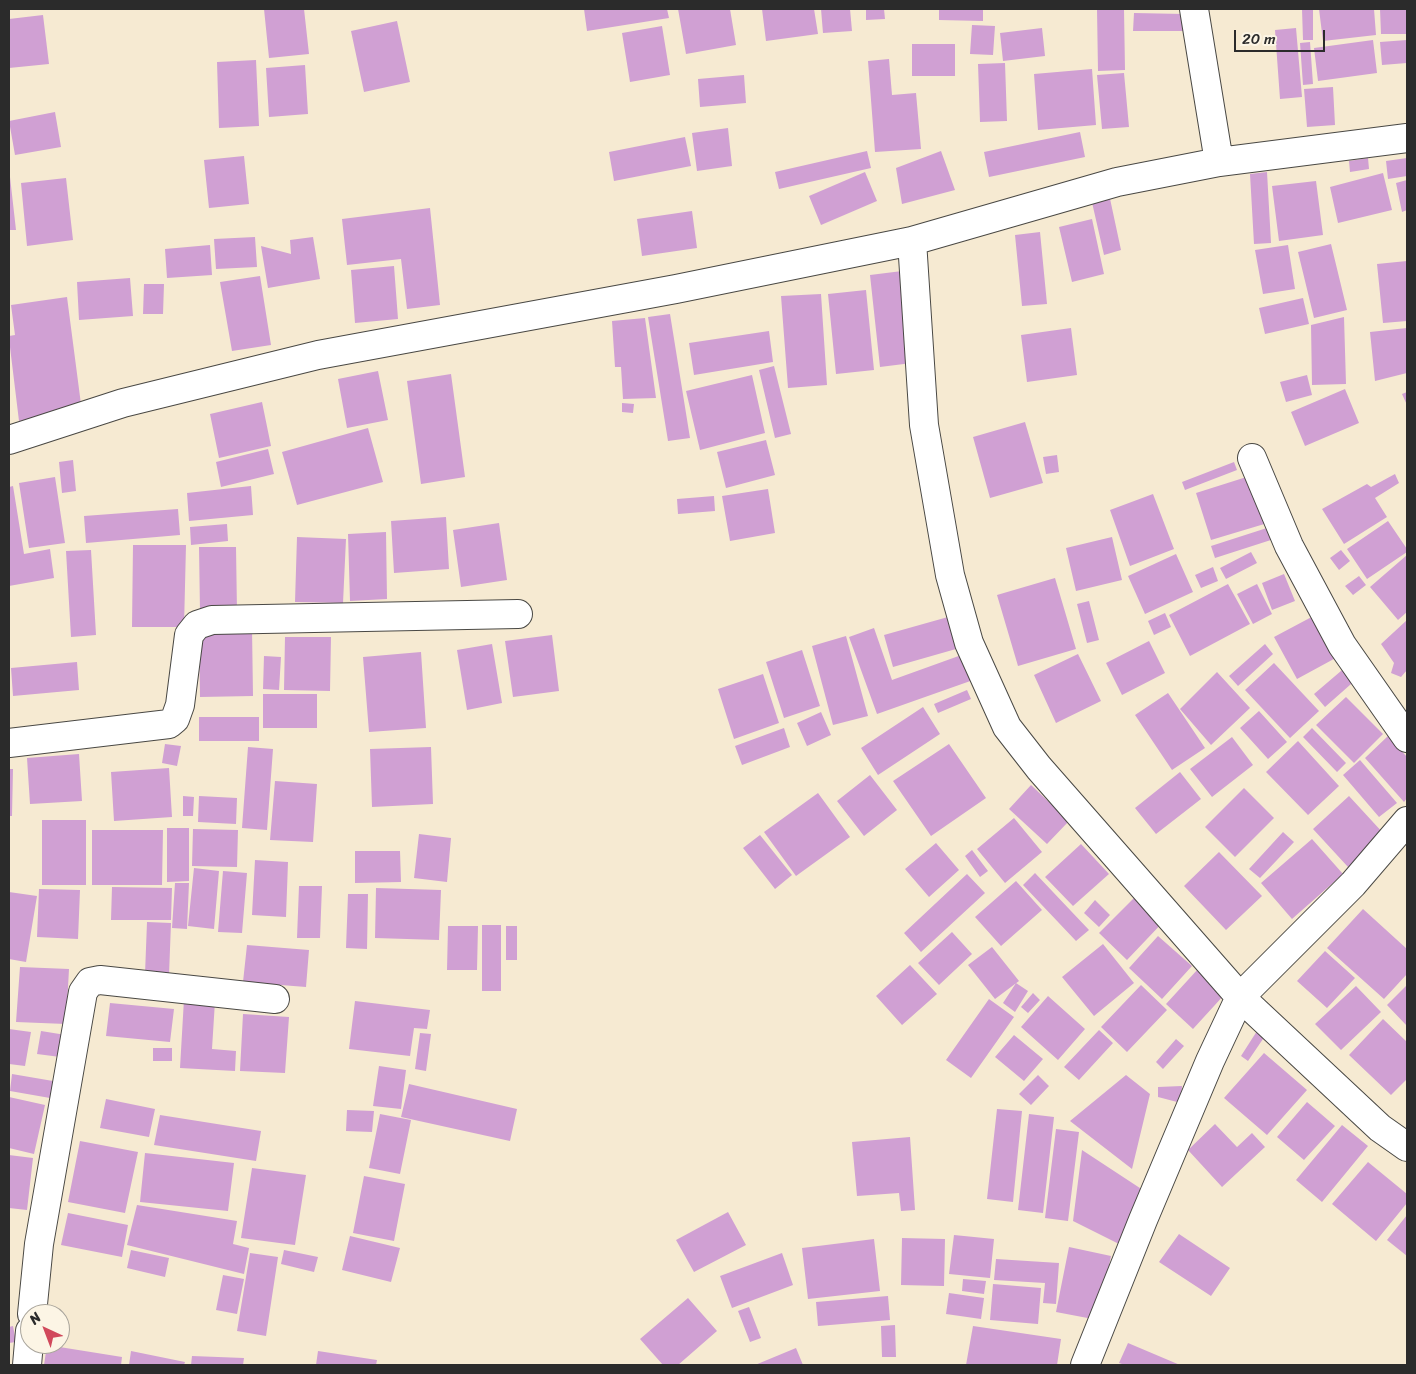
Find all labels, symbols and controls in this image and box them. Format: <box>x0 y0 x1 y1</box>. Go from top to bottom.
scale bar <box>1236 20 1327 52</box>
text: 20 m <box>1242 26 1276 52</box>
north arrow <box>20 1304 70 1354</box>
text: N <box>23 1306 47 1331</box>

